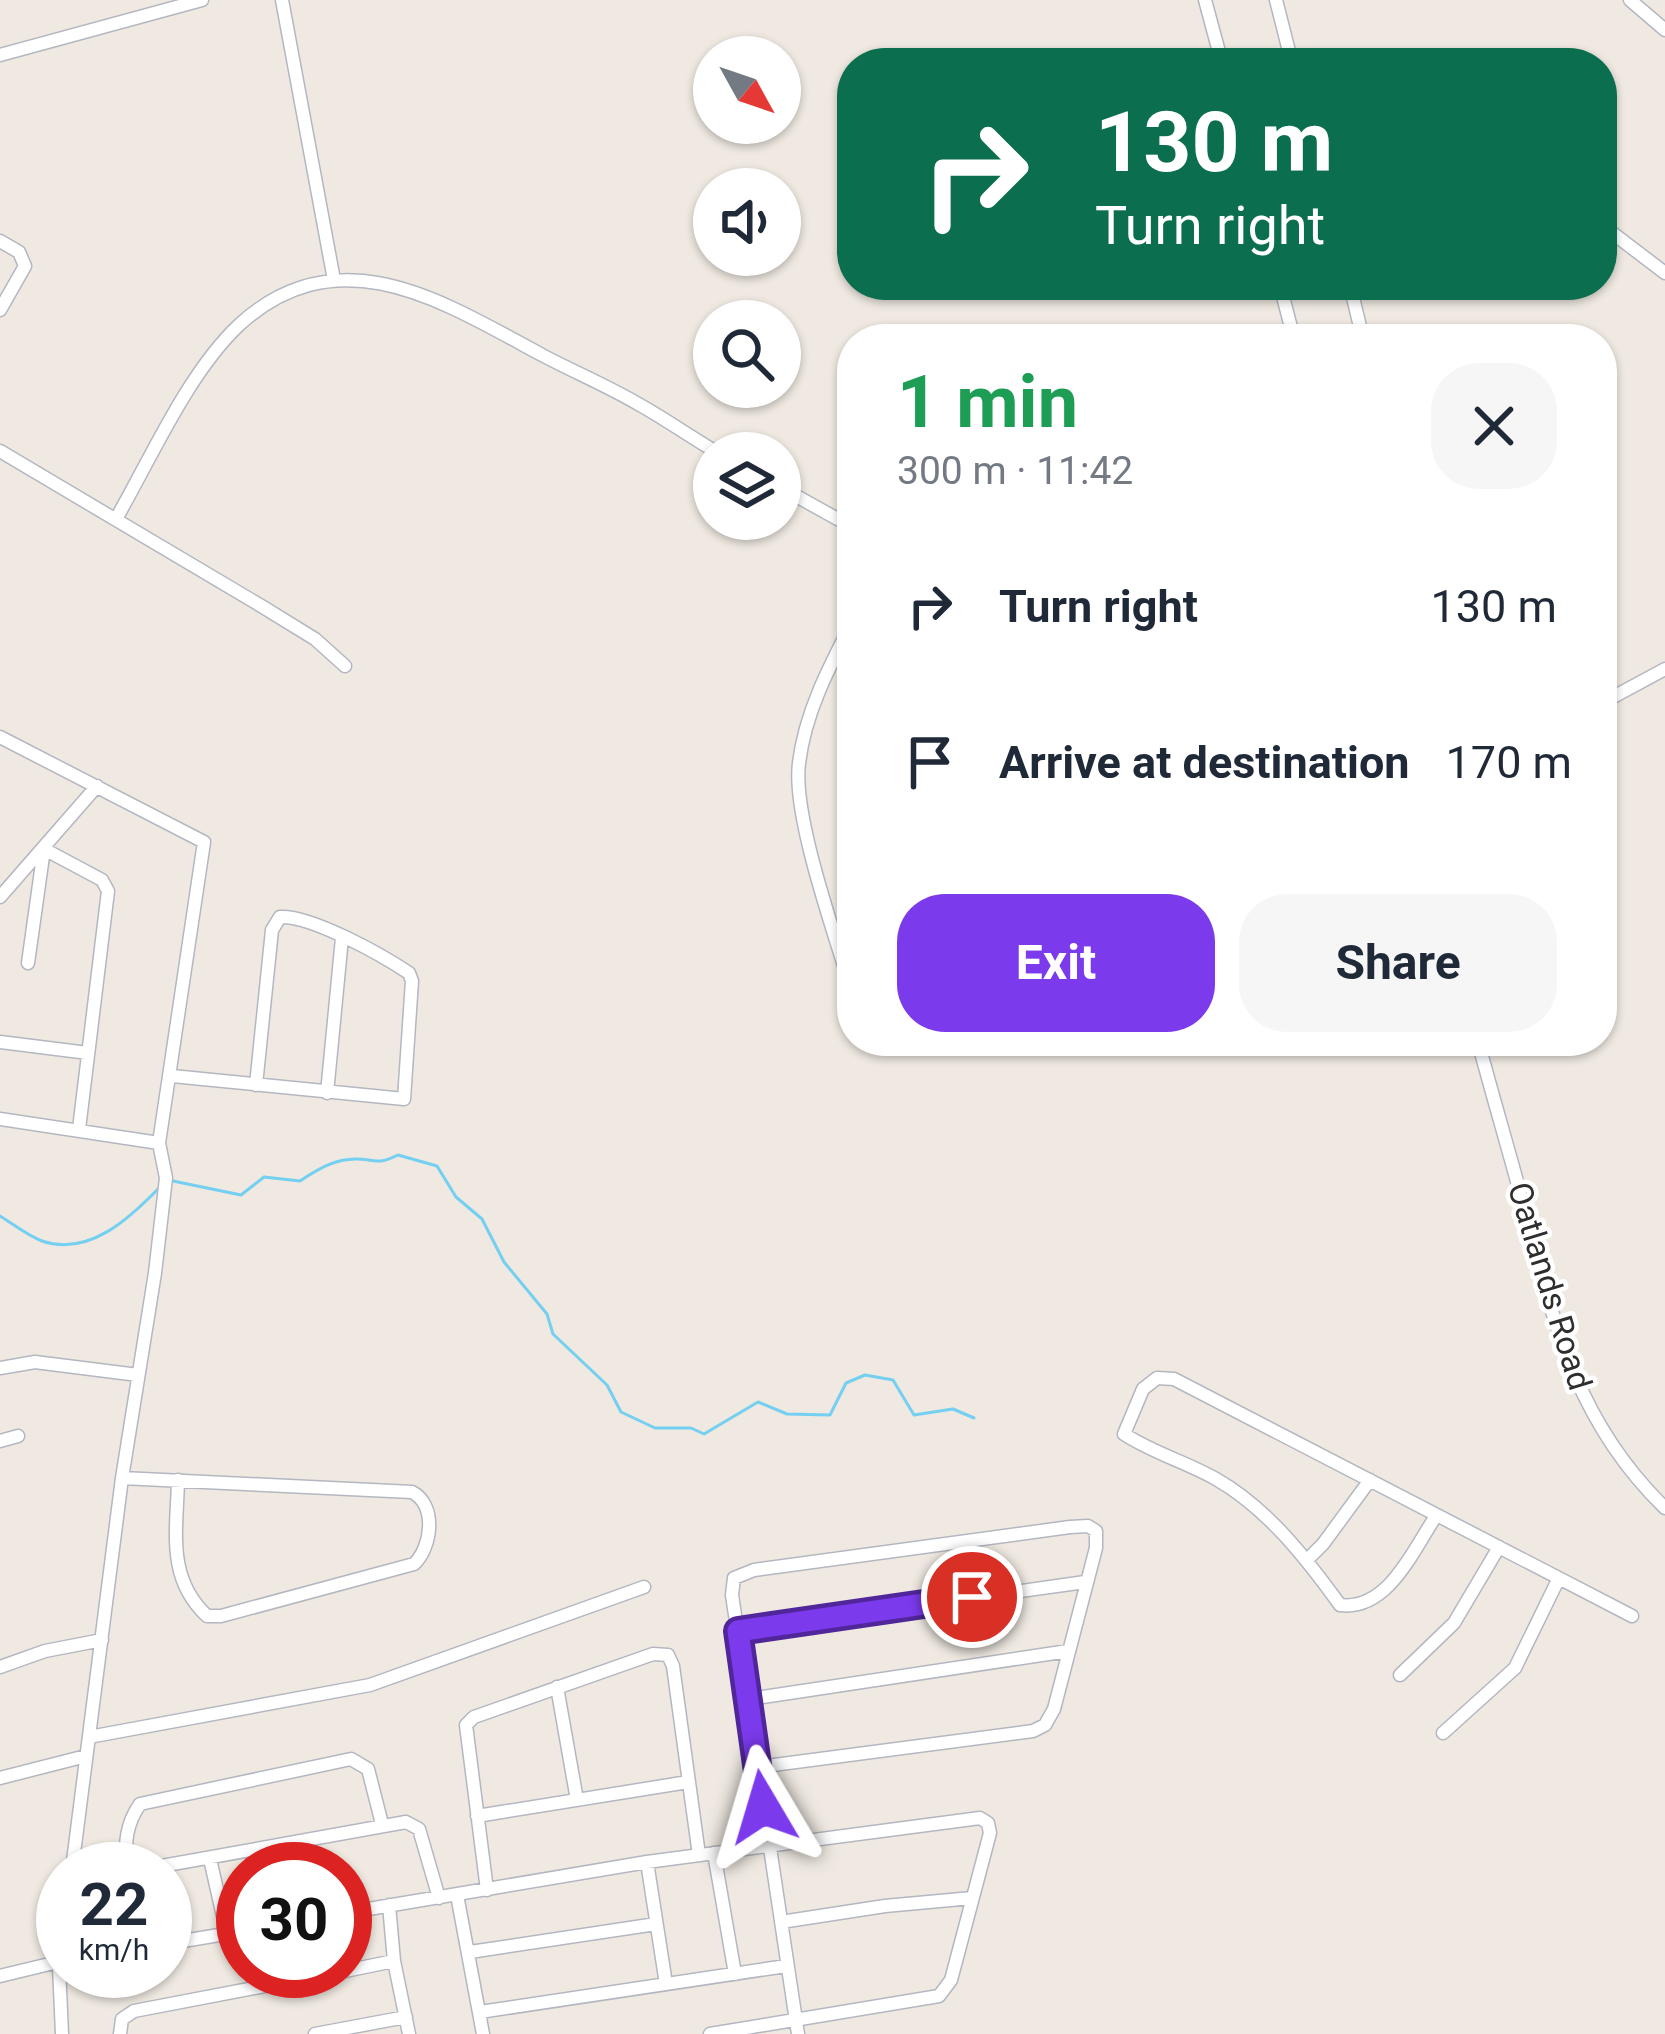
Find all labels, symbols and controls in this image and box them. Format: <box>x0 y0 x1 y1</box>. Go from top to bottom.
north arrow <box>693 36 801 144</box>
map controls <box>693 36 801 540</box>
text: 130 m <box>1095 93 1333 192</box>
icon: right <box>897 96 1053 252</box>
button: sound <box>693 168 801 276</box>
text: Turn right <box>1095 194 1325 257</box>
button: search <box>693 300 801 408</box>
text: 1 min <box>897 360 1078 445</box>
button: close <box>1431 363 1557 489</box>
button: layers <box>693 432 801 540</box>
text: 300 m · 11:42 <box>897 448 1133 494</box>
icon: right <box>897 573 963 639</box>
text: Turn right <box>999 580 1198 633</box>
text: 130 m <box>1431 580 1557 633</box>
icon: arrive <box>897 729 963 795</box>
text: Arrive at destination <box>999 736 1410 789</box>
text: 170 m <box>1446 736 1572 789</box>
button: Exit <box>897 894 1215 1032</box>
button: Share <box>1239 894 1557 1032</box>
street label: Oatlands Road <box>1500 1177 1600 1395</box>
pin <box>921 1546 1023 1648</box>
icon: arrive <box>939 1564 1005 1630</box>
position arrow <box>700 1744 826 1870</box>
speed limit sign: 30 <box>216 1842 372 1998</box>
text: 22 <box>80 1869 148 1940</box>
text: km/h <box>79 1932 149 1967</box>

